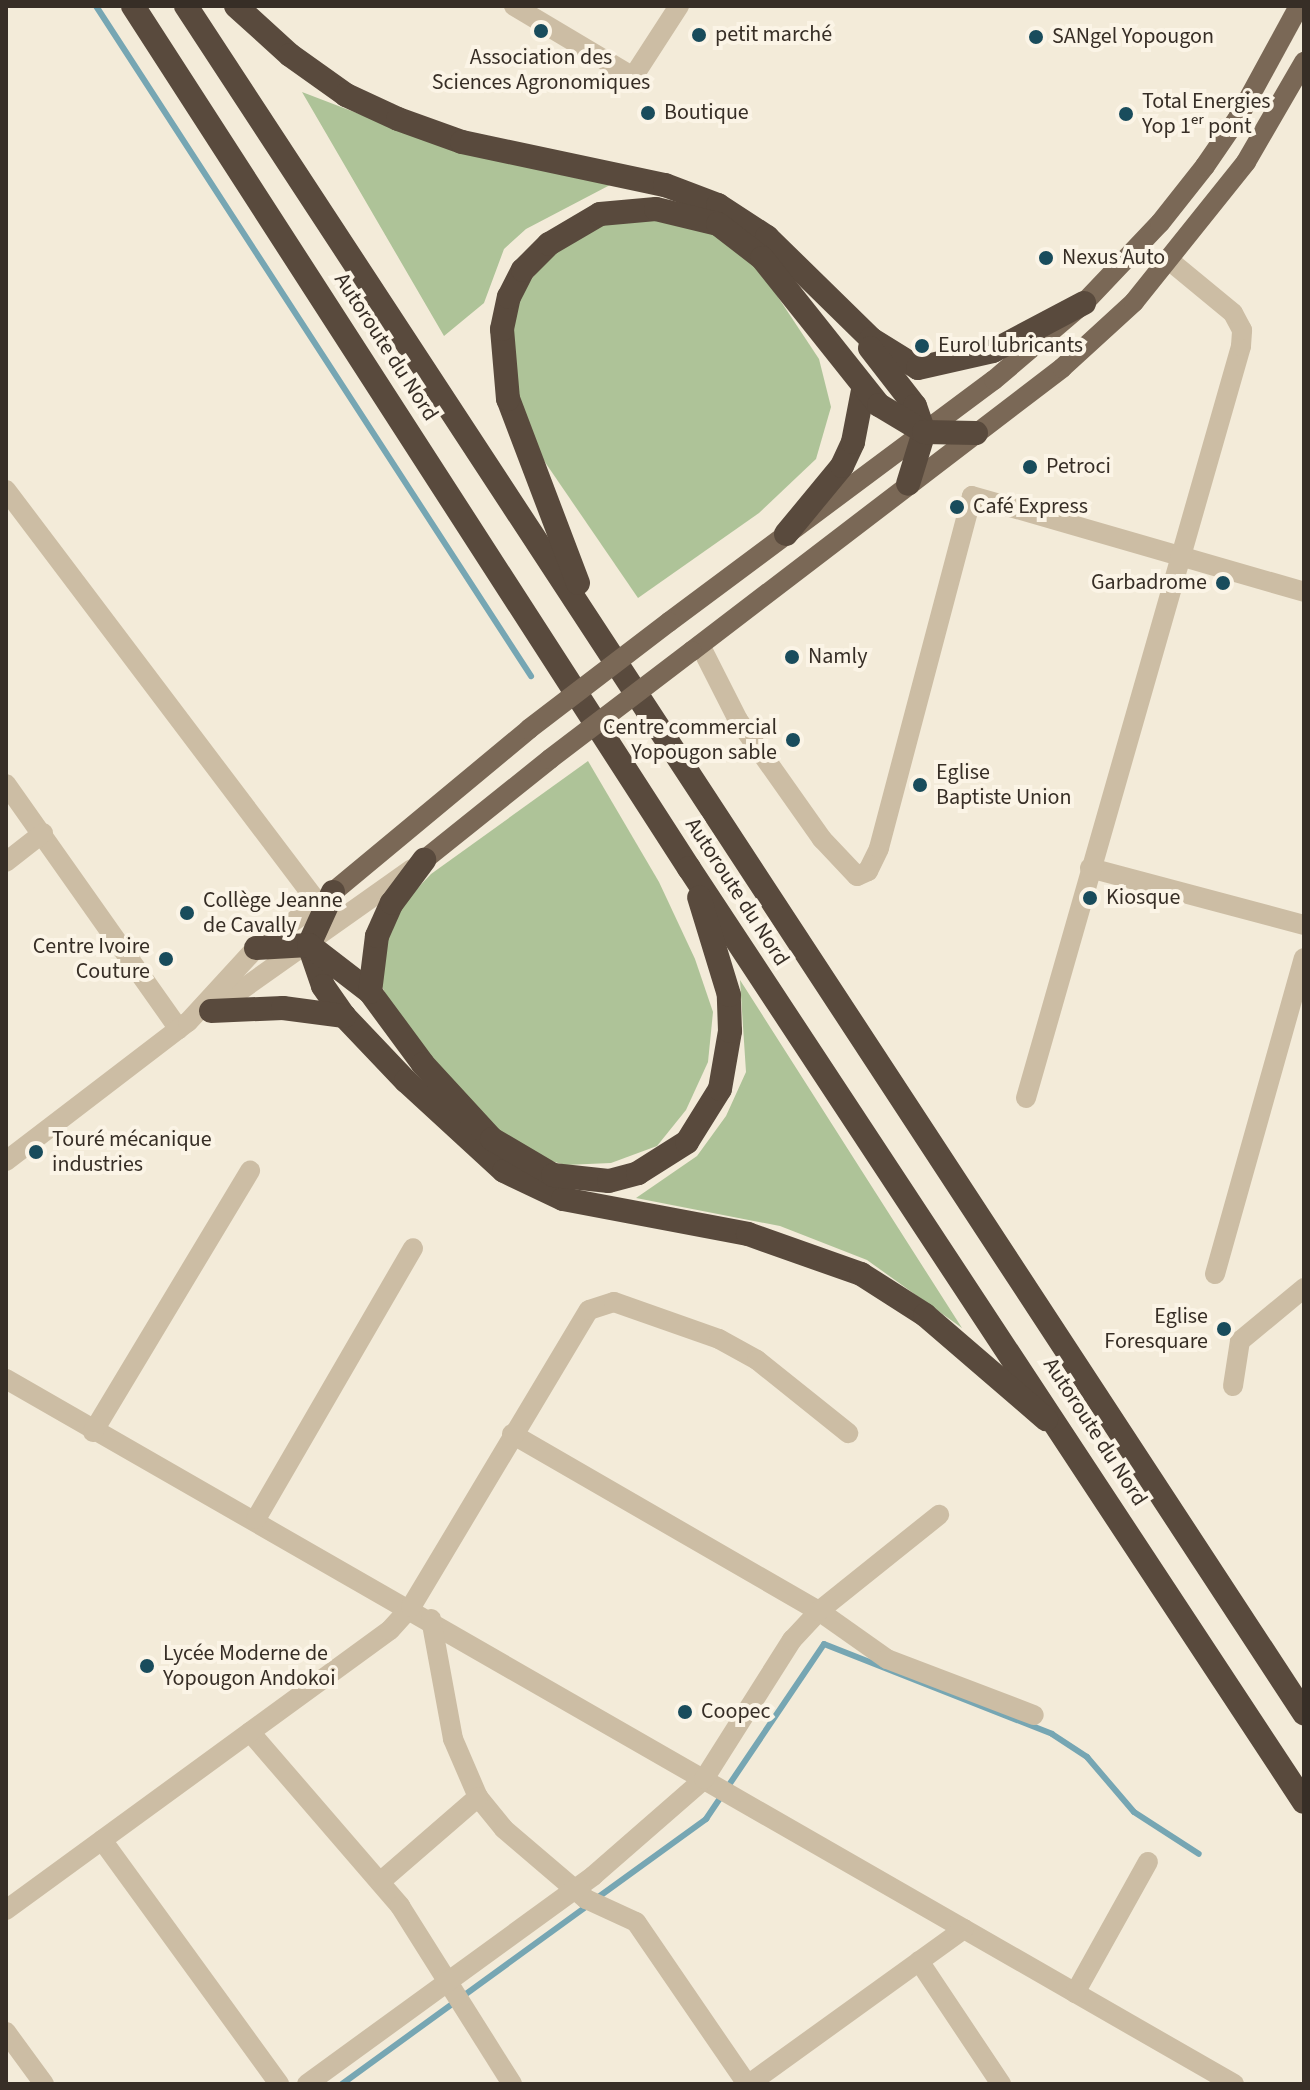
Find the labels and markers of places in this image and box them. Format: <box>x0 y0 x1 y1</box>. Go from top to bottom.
marker: Association des Sciences Agronomiques <box>532 22 550 40</box>
place label: petit marché <box>715 22 832 48</box>
place label: SANgel Yopougon <box>1052 24 1214 50</box>
marker: petit marché <box>690 26 708 44</box>
marker: SANgel Yopougon <box>1027 28 1045 46</box>
place label: Association des Sciences Agronomiques <box>432 44 650 96</box>
place label: Total Energies Yop 1ᵉʳ pont <box>1142 88 1271 140</box>
place label: Boutique <box>664 100 749 126</box>
marker: Boutique <box>639 104 657 122</box>
marker: Total Energies Yop 1ᵉʳ pont <box>1117 105 1135 123</box>
place label: Nexus Auto <box>1062 245 1165 271</box>
marker: Nexus Auto <box>1037 249 1055 267</box>
place label: Eurol lubricants <box>938 333 1083 359</box>
marker: Eurol lubricants <box>913 337 931 355</box>
place label: Petroci <box>1046 454 1111 480</box>
marker: Petroci <box>1021 458 1039 476</box>
place label: Café Express <box>973 494 1088 520</box>
marker: Café Express <box>948 498 966 516</box>
place label: Garbadrome <box>1091 570 1207 596</box>
marker: Garbadrome <box>1214 574 1232 592</box>
place label: Namly <box>808 644 867 670</box>
marker: Namly <box>783 648 801 666</box>
place label: Centre commercial Yopougon sable <box>603 714 777 766</box>
marker: Centre commercial Yopougon sable <box>784 731 802 749</box>
place label: Eglise Baptiste Union <box>936 759 1072 810</box>
marker: Eglise Baptiste Union <box>911 776 929 794</box>
place label: Kiosque <box>1106 885 1180 911</box>
place label: Collège Jeanne de Cavally <box>203 887 343 938</box>
marker: Kiosque <box>1081 889 1099 907</box>
marker: Collège Jeanne de Cavally <box>178 904 196 922</box>
place label: Centre Ivoire Couture <box>33 933 150 984</box>
marker: Centre Ivoire Couture <box>157 950 175 968</box>
place label: Touré mécanique industries <box>52 1126 212 1178</box>
marker: Touré mécanique industries <box>27 1143 45 1161</box>
place label: Eglise Foresquare <box>1104 1303 1208 1354</box>
marker: Eglise Foresquare <box>1215 1320 1233 1338</box>
place label: Lycée Moderne de Yopougon Andokoi <box>163 1640 336 1692</box>
marker: Lycée Moderne de Yopougon Andokoi <box>138 1657 156 1675</box>
place label: Coopec <box>701 1699 771 1725</box>
marker: Coopec <box>676 1703 694 1721</box>

